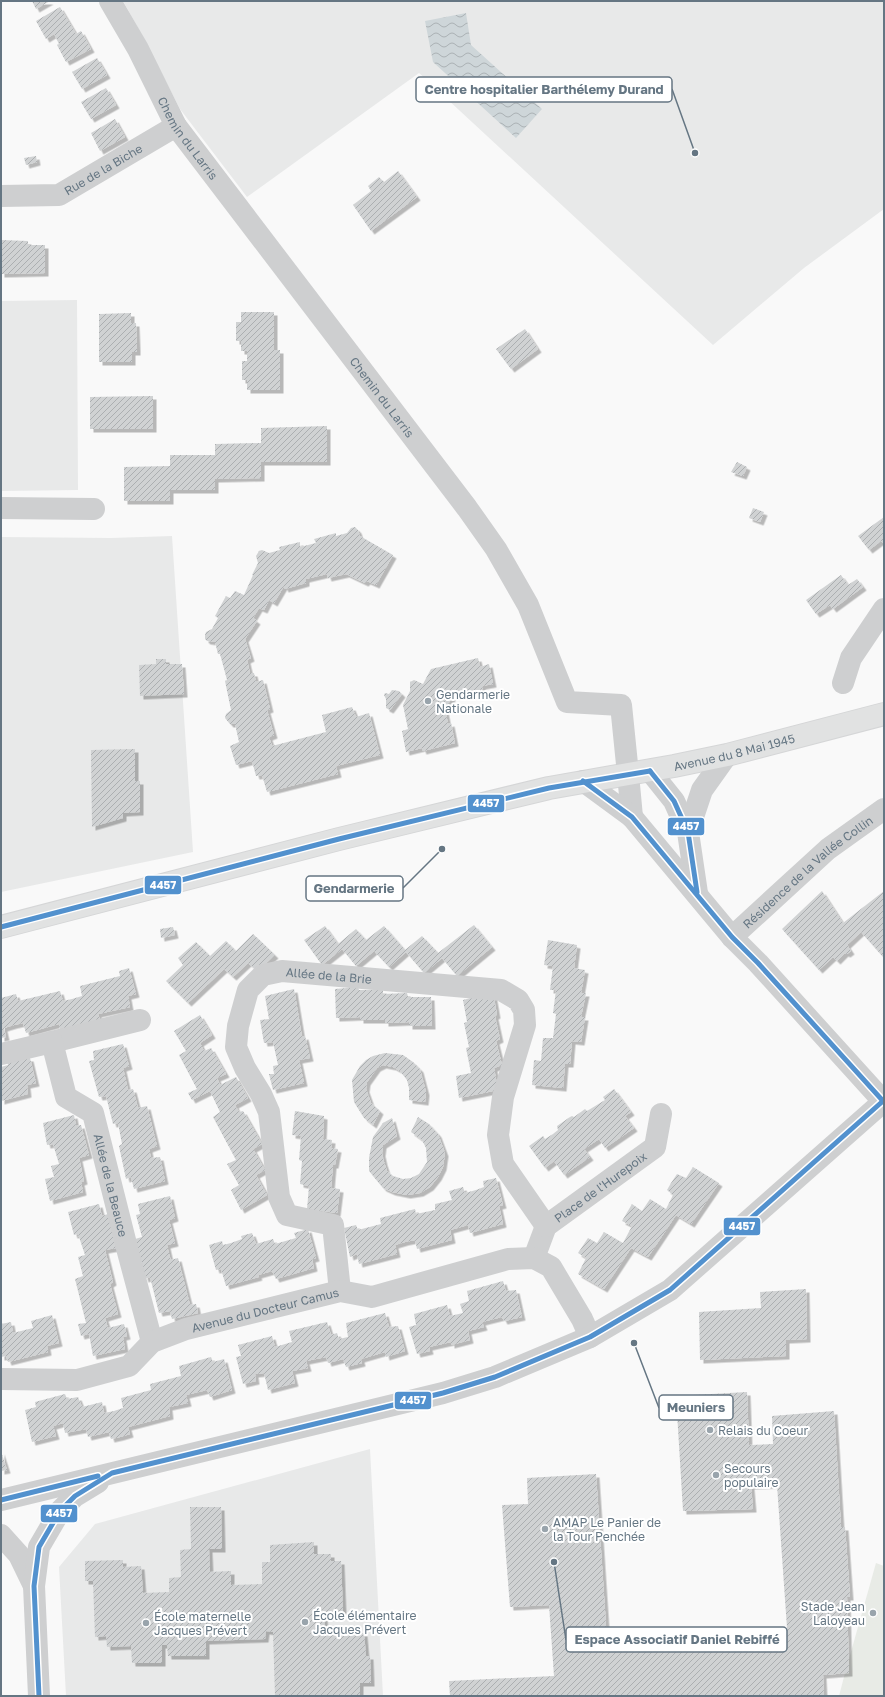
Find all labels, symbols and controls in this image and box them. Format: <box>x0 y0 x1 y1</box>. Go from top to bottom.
callout: Centre hospitalier Barthélemy Durand <box>416 77 672 102</box>
text: Centre hospitalier Barthélemy Durand <box>424 81 664 97</box>
street label: Chemin du Larris <box>155 94 221 182</box>
street label: Rue de la Biche <box>61 140 145 198</box>
street label: Chemin du Larris <box>347 354 418 440</box>
place label: Gendarmerie Nationale <box>436 687 510 716</box>
marker: Gendarmerie Nationale <box>423 696 433 706</box>
street label: Avenue du 8 Mai 1945 <box>672 730 796 773</box>
line badge: 4457 <box>467 794 505 813</box>
text: 4457 <box>473 796 499 809</box>
street label: Résidence de la Vallée Collin <box>739 812 875 931</box>
line badge: 4457 <box>667 817 705 836</box>
text: 4457 <box>673 819 699 832</box>
line badge: 4457 <box>144 875 182 895</box>
callout: Gendarmerie <box>306 876 403 901</box>
text: 4457 <box>150 878 176 891</box>
text: Gendarmerie <box>313 880 395 896</box>
street label: Allée de la Brie <box>285 964 373 986</box>
street label: Allée de la Beauce <box>91 1132 131 1238</box>
street label: Place de l'Hurepoix <box>551 1148 650 1225</box>
line badge: 4457 <box>723 1217 761 1236</box>
text: 4457 <box>729 1219 755 1232</box>
street label: Avenue du Docteur Camus <box>190 1284 340 1335</box>
line badge: 4457 <box>394 1391 432 1410</box>
text: 4457 <box>400 1393 426 1406</box>
callout: Meuniers <box>659 1395 733 1420</box>
text: Meuniers <box>667 1399 725 1415</box>
place label: Relais du Coeur <box>718 1423 808 1438</box>
marker: Relais du Coeur <box>705 1425 715 1435</box>
place label: Secours populaire <box>724 1461 779 1490</box>
marker: Secours populaire <box>711 1470 721 1480</box>
line badge: 4457 <box>40 1504 78 1523</box>
text: 4457 <box>46 1506 72 1519</box>
place label: AMAP Le Panier de la Tour Penchée <box>553 1515 661 1544</box>
marker: AMAP Le Panier de la Tour Penchée <box>540 1524 550 1534</box>
place label: Stade Jean Laloyeau <box>801 1599 865 1628</box>
place label: École élémentaire Jacques Prévert <box>313 1608 416 1637</box>
marker: Stade Jean Laloyeau <box>868 1608 878 1618</box>
place label: École maternelle Jacques Prévert <box>154 1609 251 1638</box>
marker: École élémentaire Jacques Prévert <box>300 1617 310 1627</box>
marker: École maternelle Jacques Prévert <box>141 1618 151 1628</box>
callout: Espace Associatif Daniel Rebiffé <box>566 1627 787 1652</box>
text: Espace Associatif Daniel Rebiffé <box>574 1631 780 1647</box>

